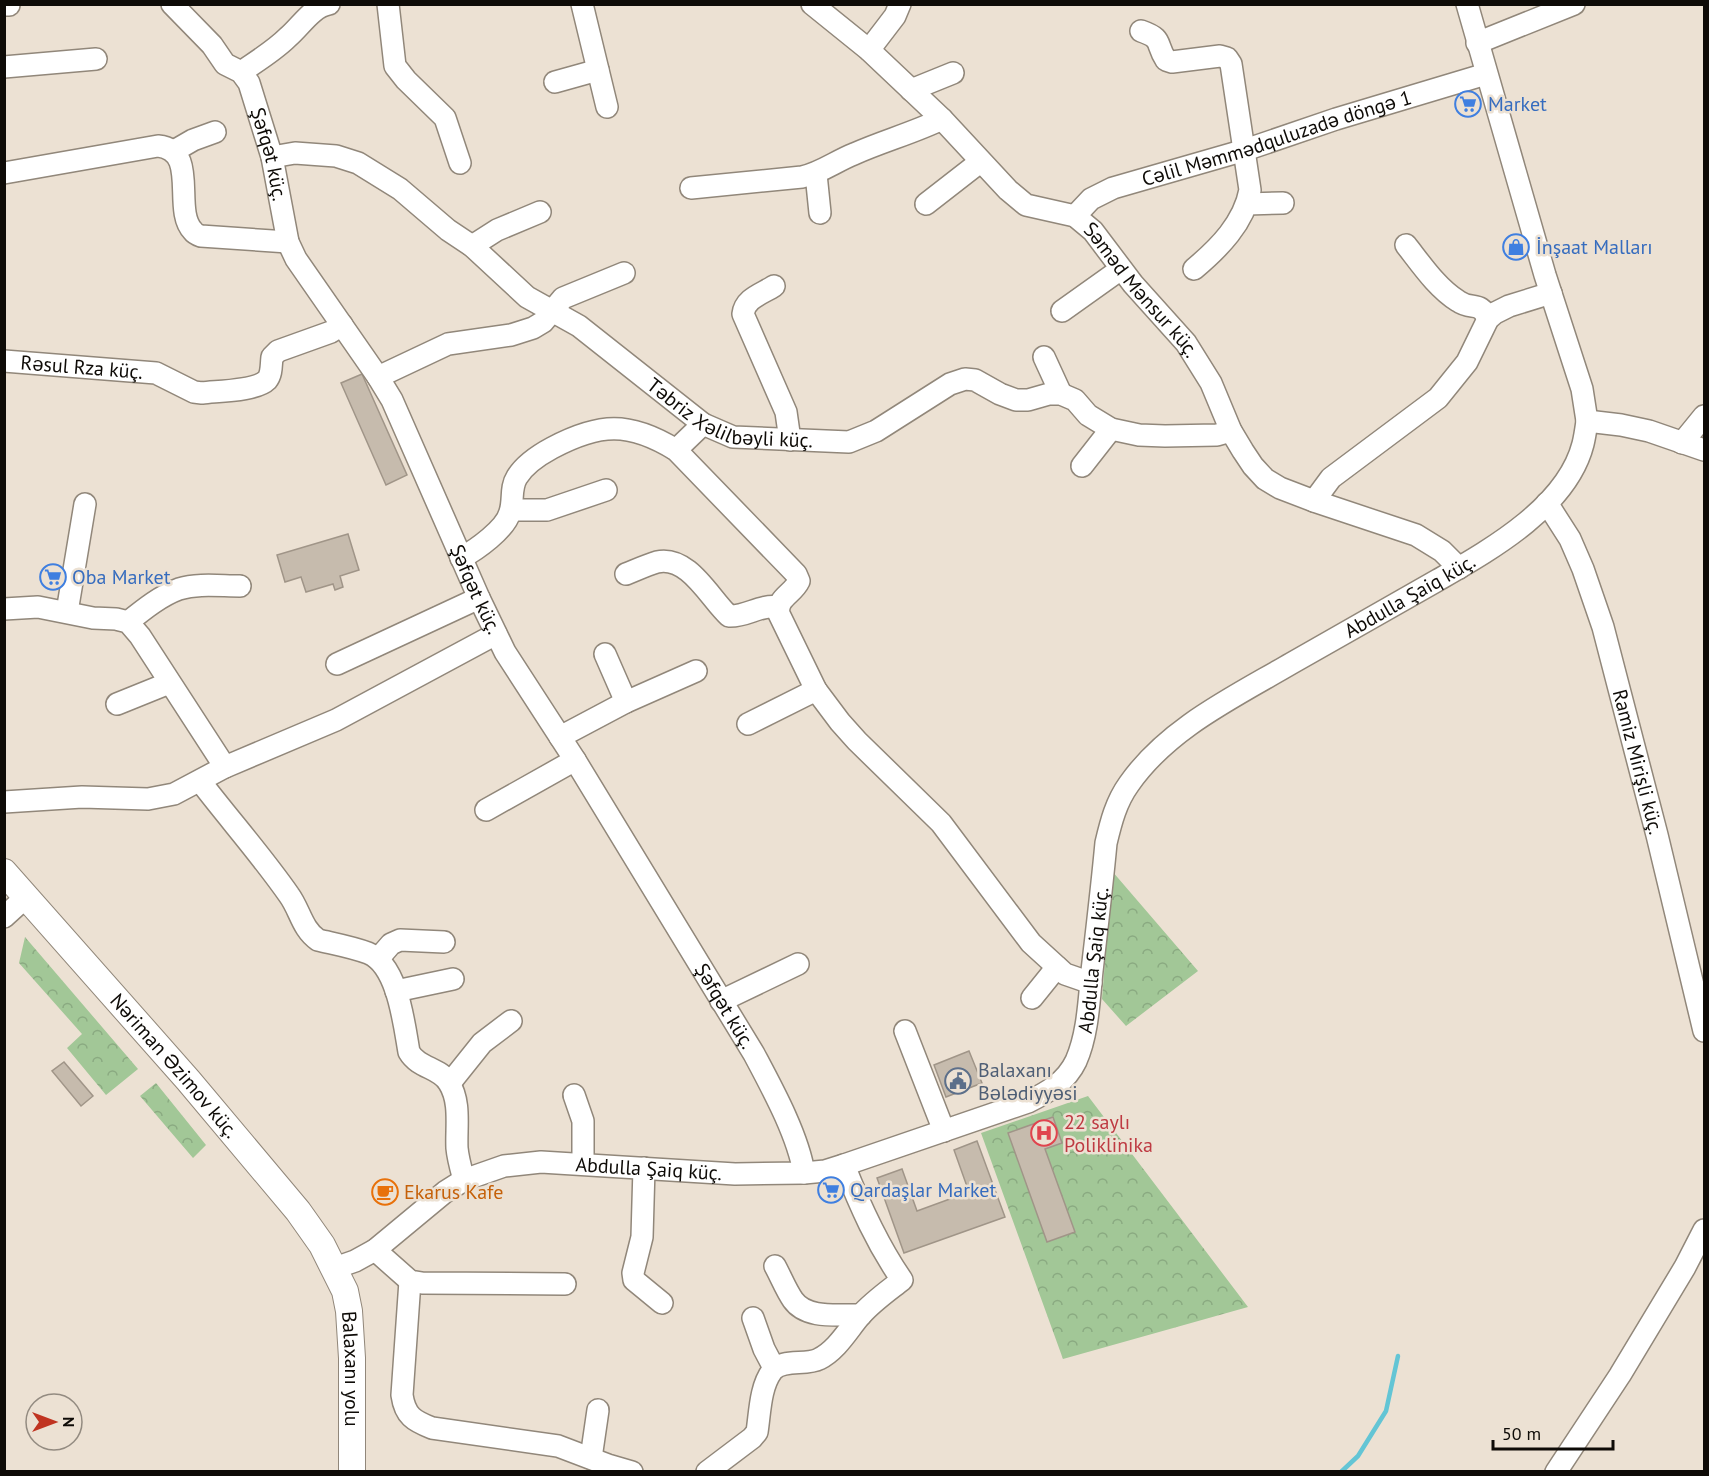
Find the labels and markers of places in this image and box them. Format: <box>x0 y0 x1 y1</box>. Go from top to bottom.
supermarket icon: Market <box>1453 89 1483 119</box>
place label: Market <box>1488 91 1547 117</box>
shop icon: İnşaat Malları <box>1501 232 1531 262</box>
place label: İnşaat Malları <box>1536 234 1653 260</box>
supermarket icon: Oba Market <box>38 562 68 592</box>
place label: Oba Market <box>72 564 171 590</box>
place label: Balaxanı Bələdiyyəsi <box>978 1057 1078 1106</box>
public building icon: Balaxanı Bələdiyyəsi <box>943 1066 973 1096</box>
place label: 22 saylı Poliklinika <box>1064 1109 1153 1158</box>
hospital icon: 22 saylı Poliklinika <box>1029 1118 1059 1148</box>
supermarket icon: Qardaşlar Market <box>816 1175 846 1205</box>
cafe icon: Ekarus Kafe <box>370 1177 400 1207</box>
place label: Qardaşlar Market <box>850 1177 996 1203</box>
place label: Ekarus Kafe <box>404 1179 503 1205</box>

